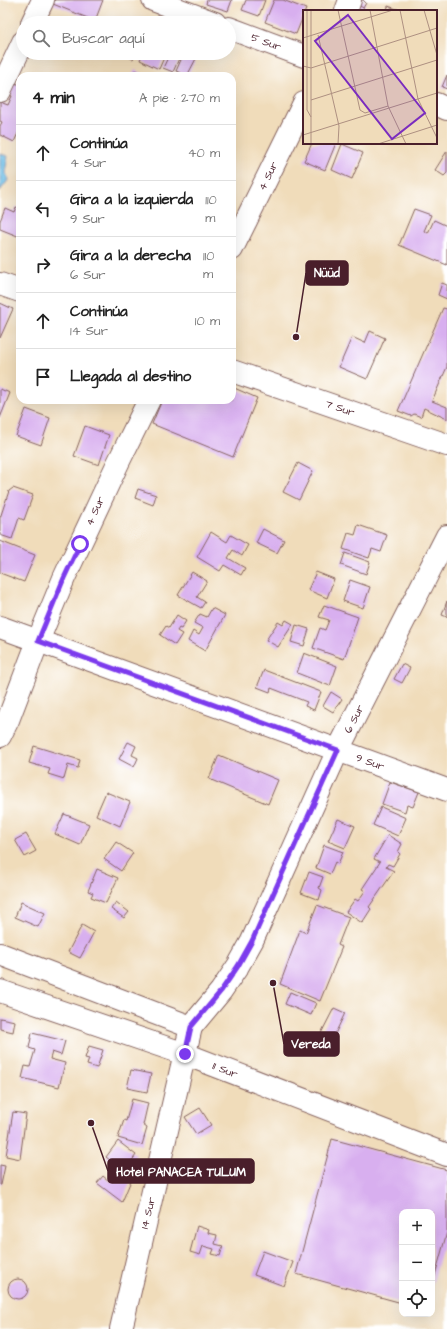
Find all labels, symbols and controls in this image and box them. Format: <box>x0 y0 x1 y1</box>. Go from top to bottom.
inset map <box>303 10 437 144</box>
search box <box>16 16 236 60</box>
icon: search <box>30 27 52 49</box>
text: Buscar aquí <box>62 28 144 49</box>
street label: 5 Sur <box>249 30 283 54</box>
text: 4 min <box>32 86 75 110</box>
text: A pie · 270 m <box>139 89 220 107</box>
text: Continúa <box>70 133 128 154</box>
icon: ahead <box>32 142 54 164</box>
text: 40 m <box>188 144 220 162</box>
text: 4 Sur <box>70 154 106 172</box>
street label: 4 Sur <box>255 159 281 193</box>
text: Gira a la izquierda <box>70 189 193 210</box>
text: 110 m <box>205 191 217 227</box>
icon: left <box>32 198 54 220</box>
text: 9 Sur <box>70 210 105 228</box>
text: Gira a la derecha <box>70 245 191 266</box>
text: 110 m <box>203 247 214 283</box>
icon: right <box>32 254 54 276</box>
callout: Nüüd <box>306 261 348 285</box>
text: Nüüd <box>314 265 341 282</box>
text: 6 Sur <box>70 266 105 284</box>
text: Continúa <box>70 301 128 322</box>
icon: ahead <box>32 310 54 332</box>
text: 10 m <box>195 312 220 330</box>
text: 14 Sur <box>70 322 108 340</box>
icon: arrive <box>32 366 54 388</box>
text: Llegada al destino <box>70 366 191 387</box>
street label: 7 Sur <box>323 396 357 420</box>
street label: 4 Sur <box>82 494 108 528</box>
route start <box>71 535 89 553</box>
street label: 6 Sur <box>341 702 367 736</box>
street label: 9 Sur <box>354 750 386 774</box>
callout: Vereda <box>284 1032 339 1056</box>
text: Vereda <box>290 1036 332 1053</box>
route end <box>176 1045 194 1063</box>
street label: 11 Sur <box>210 1058 240 1082</box>
callout: Hotel PANACEA TULUM <box>108 1159 254 1183</box>
text: Hotel PANACEA TULUM <box>116 1164 246 1181</box>
street label: 14 Sur <box>137 1196 159 1230</box>
map controls <box>399 1209 435 1317</box>
button: + <box>399 1209 435 1245</box>
button: − <box>399 1245 435 1281</box>
button: locate <box>399 1281 435 1317</box>

